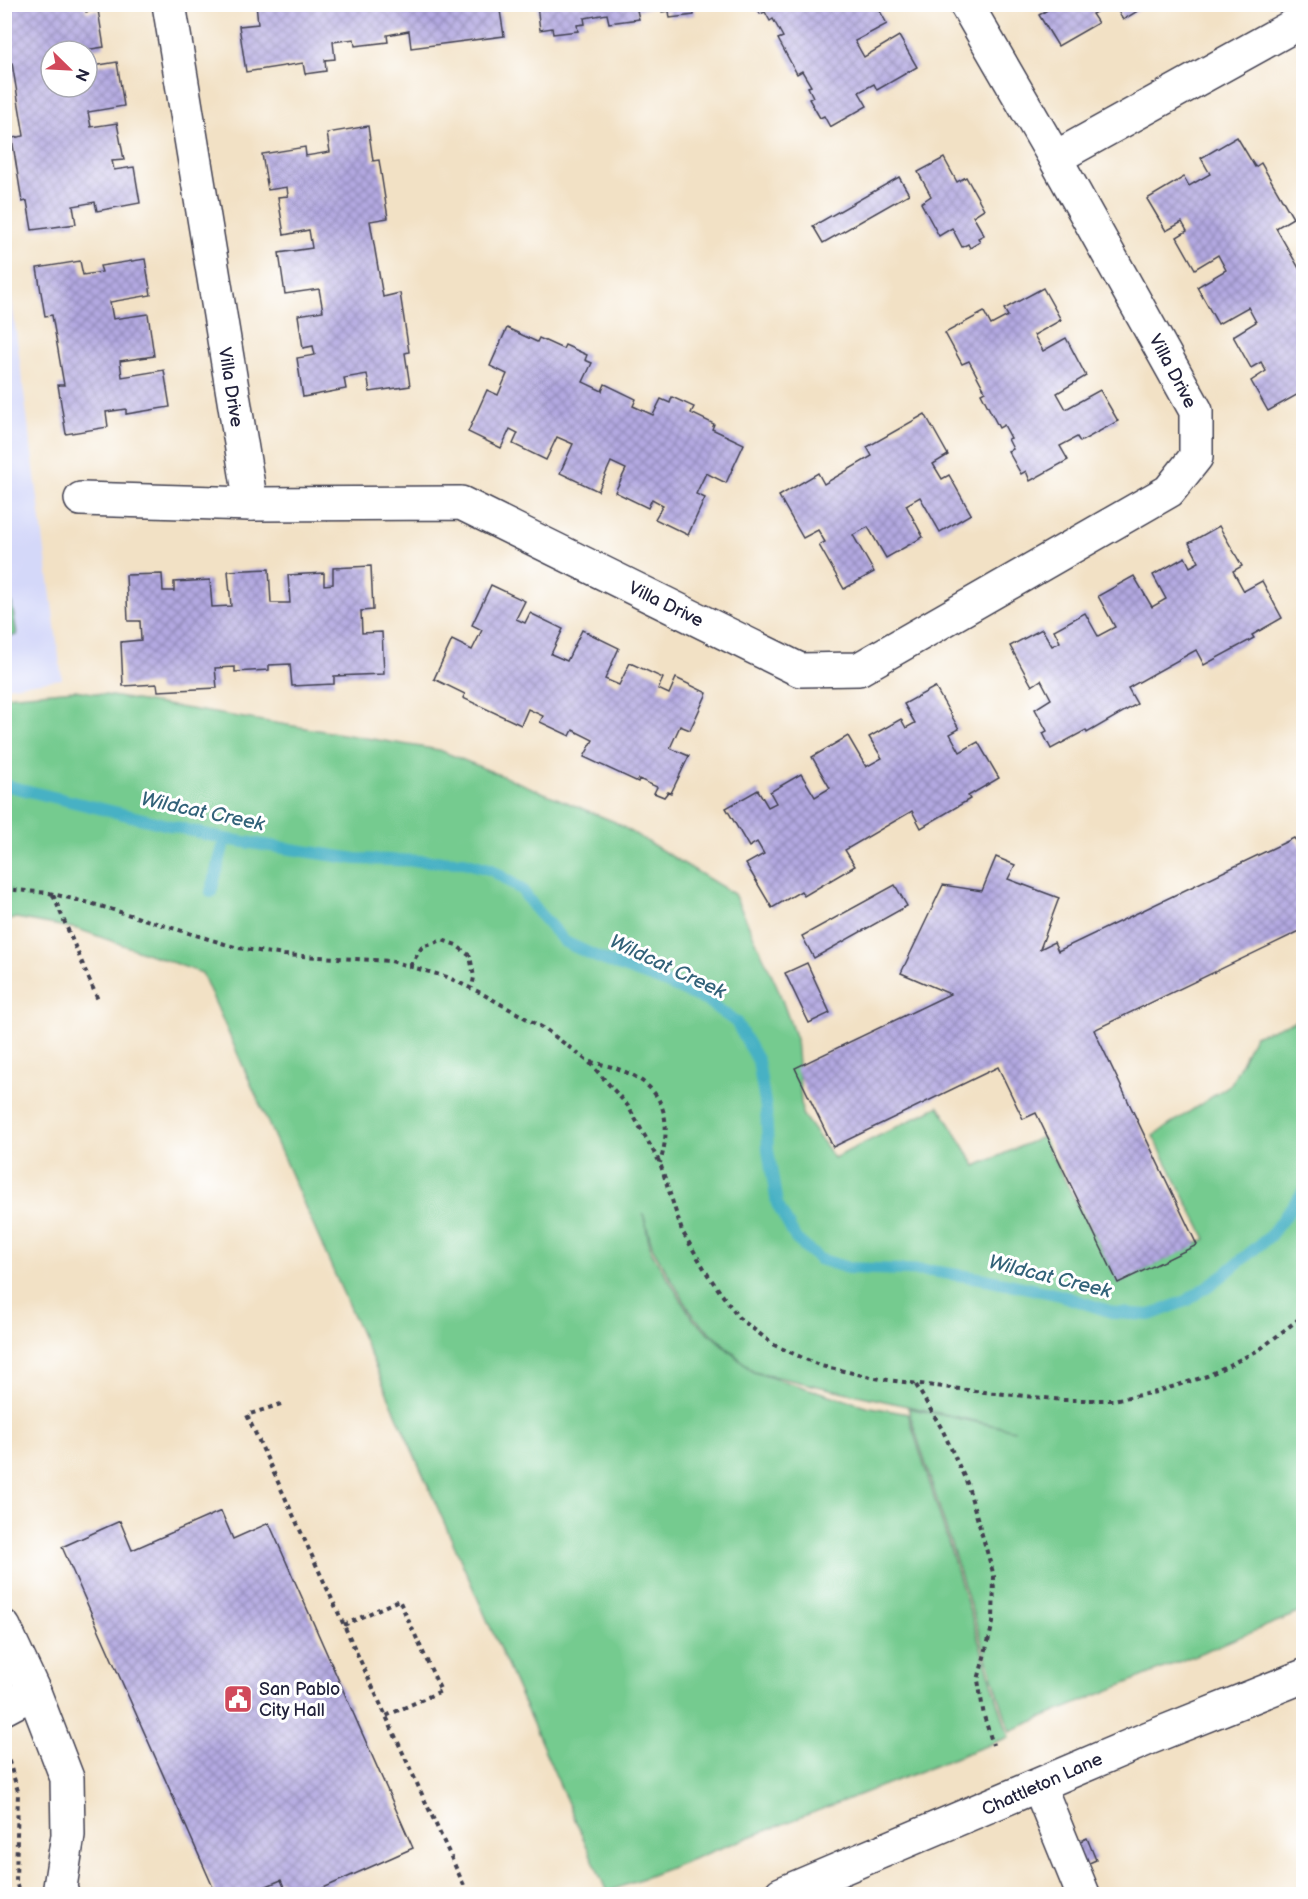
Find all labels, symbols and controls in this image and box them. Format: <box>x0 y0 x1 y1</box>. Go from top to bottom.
north arrow <box>39 39 99 99</box>
text: N <box>70 65 92 84</box>
street label: Villa Drive <box>1144 331 1201 412</box>
street label: Villa Drive <box>214 346 247 429</box>
street label: Villa Drive <box>625 577 707 632</box>
water label: Wildcat Creek <box>139 787 268 837</box>
water label: Wildcat Creek <box>606 929 731 1005</box>
water label: Wildcat Creek <box>986 1250 1115 1304</box>
place label: San Pablo City Hall <box>259 1679 340 1721</box>
public building icon: San Pablo City Hall <box>222 1683 254 1715</box>
street label: Chattleton Lane <box>979 1748 1106 1820</box>

